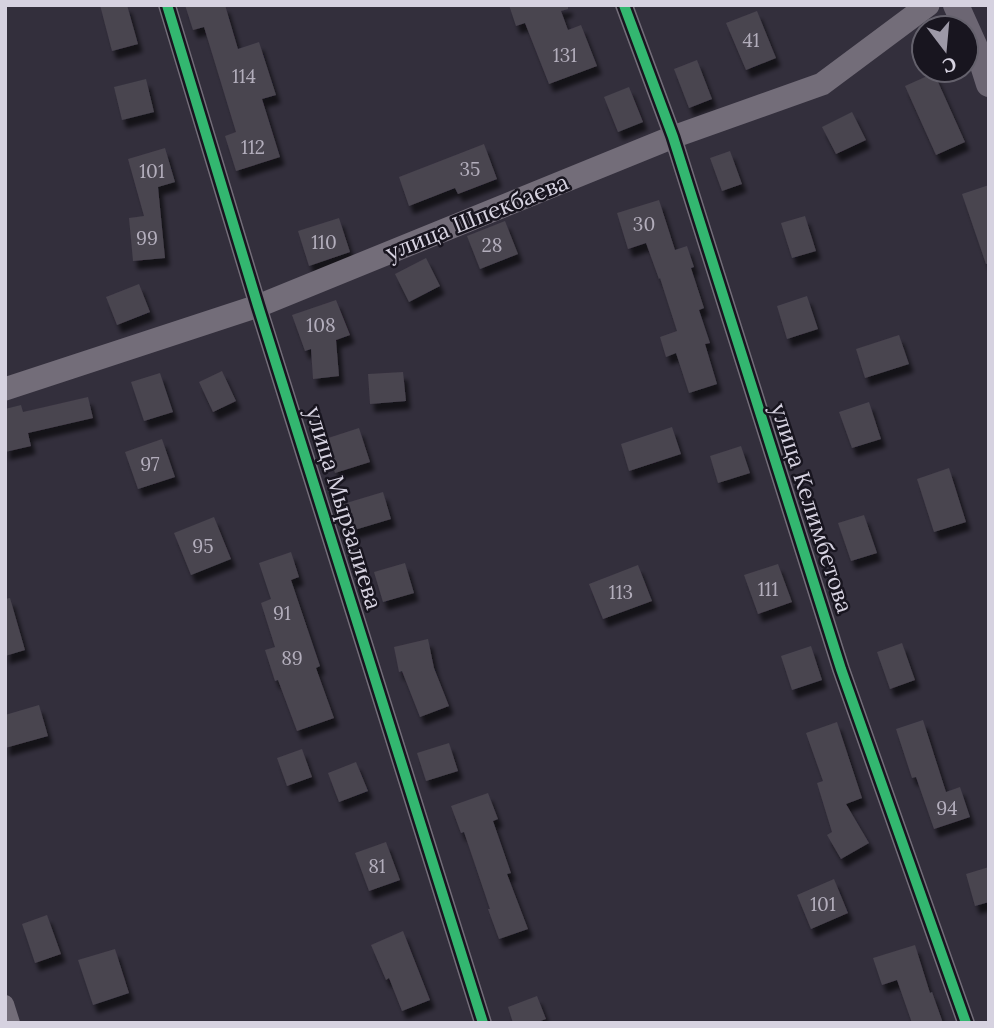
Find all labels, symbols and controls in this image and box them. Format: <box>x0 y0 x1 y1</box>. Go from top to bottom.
north arrow <box>910 14 980 84</box>
house number: 41 <box>742 28 760 52</box>
house number: 131 <box>553 43 577 67</box>
text: С <box>940 52 959 79</box>
house number: 114 <box>232 64 256 88</box>
house number: 112 <box>241 135 265 159</box>
house number: 35 <box>460 157 480 181</box>
house number: 101 <box>139 159 165 183</box>
street label: улица Шпекбаева <box>381 167 573 266</box>
house number: 30 <box>633 212 655 236</box>
house number: 99 <box>136 226 158 250</box>
house number: 110 <box>311 230 337 254</box>
house number: 28 <box>482 233 502 257</box>
house number: 108 <box>306 313 336 337</box>
street label: улица Келимбетова <box>765 399 860 616</box>
street label: улица Мырзалиева <box>300 403 389 613</box>
house number: 97 <box>140 452 160 476</box>
house number: 95 <box>192 534 214 558</box>
house number: 111 <box>758 577 778 601</box>
house number: 113 <box>609 580 633 604</box>
house number: 91 <box>273 601 291 625</box>
house number: 89 <box>281 646 303 670</box>
house number: 94 <box>936 796 958 820</box>
house number: 81 <box>368 854 386 878</box>
house number: 101 <box>810 892 836 916</box>

